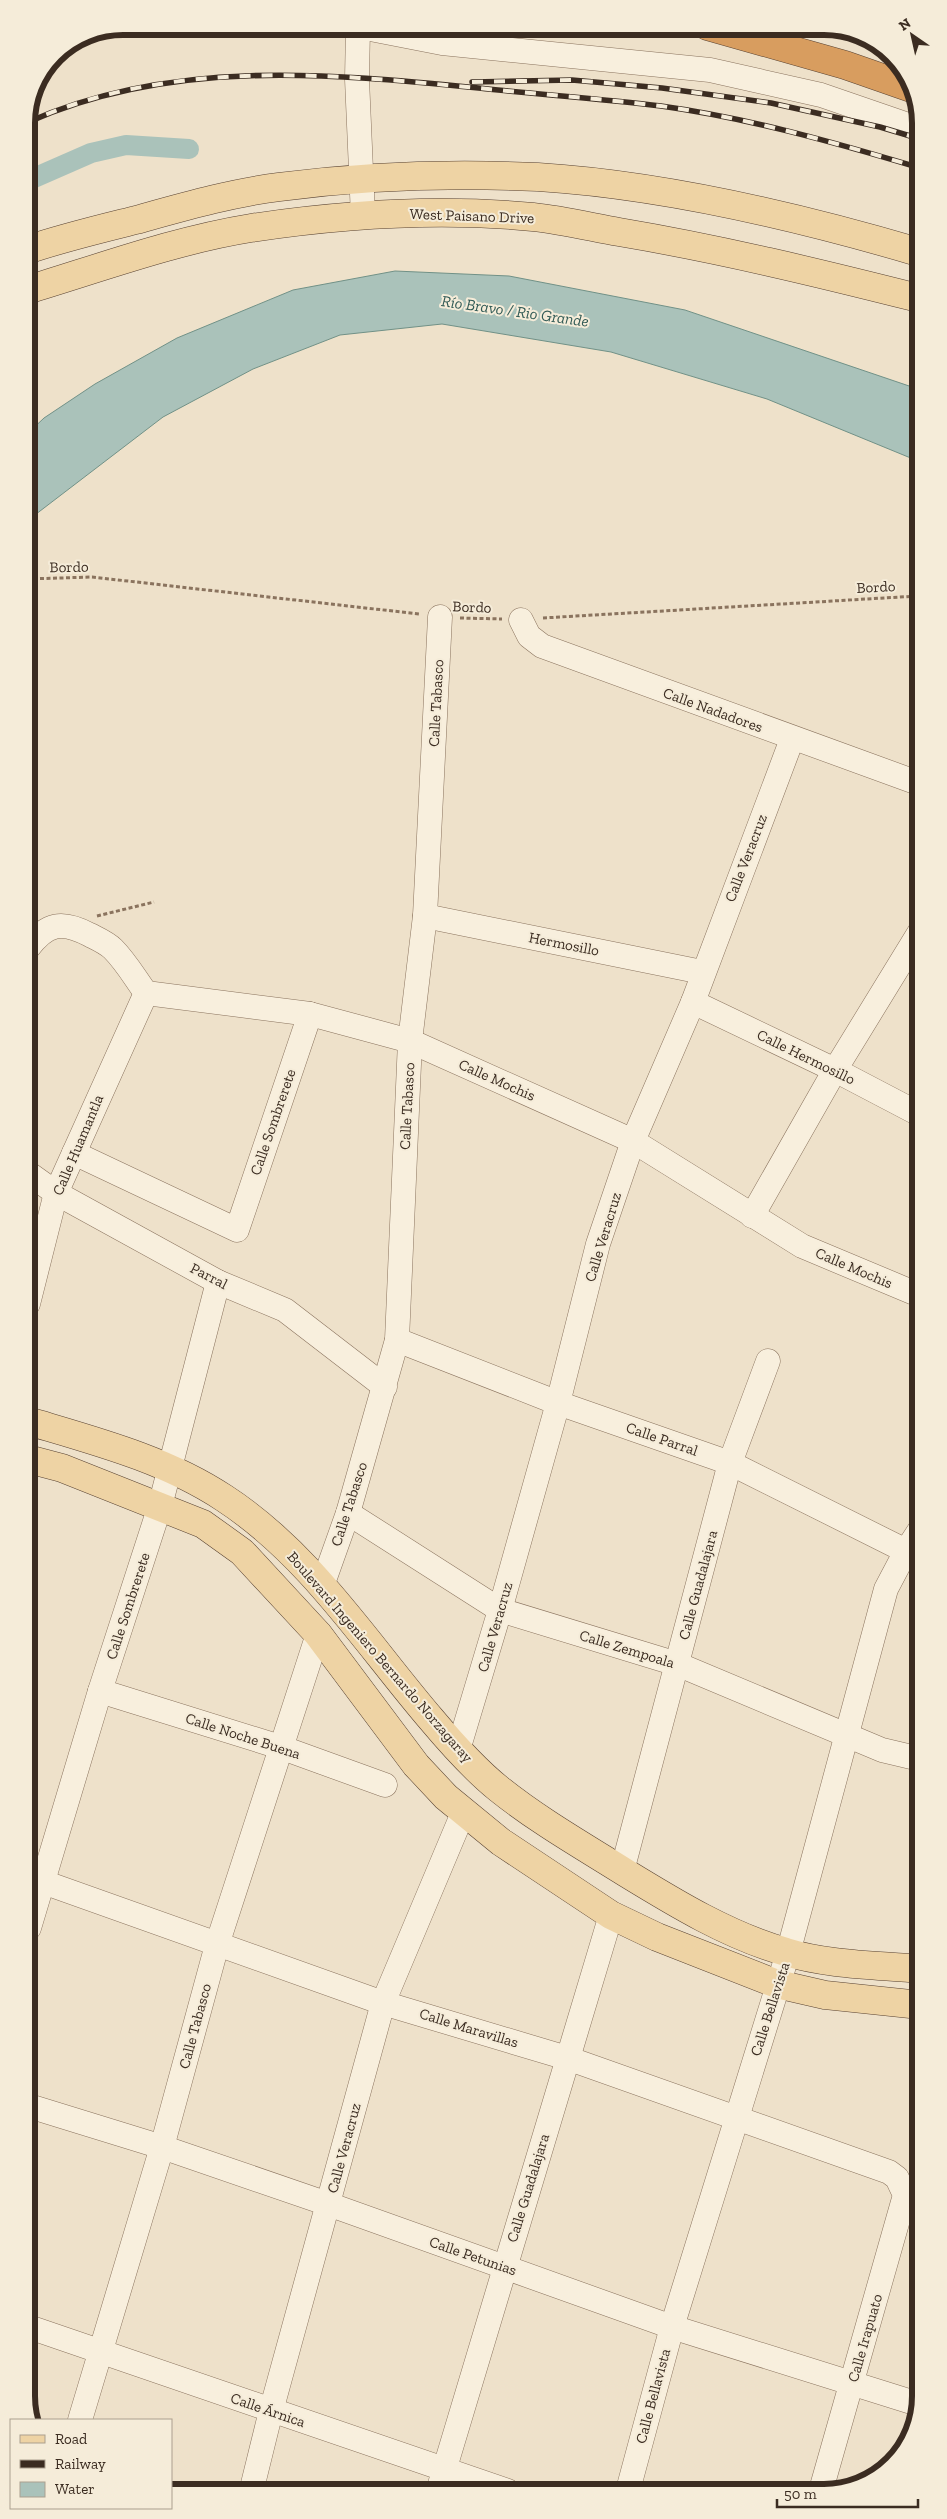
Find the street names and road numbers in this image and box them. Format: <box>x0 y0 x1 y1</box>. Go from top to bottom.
street label: West Paisano Drive <box>409 205 535 227</box>
street label: Bordo <box>49 558 89 576</box>
street label: Bordo <box>856 577 896 597</box>
street label: Bordo <box>452 597 492 617</box>
street label: Calle Tabasco <box>425 658 447 747</box>
street label: Calle Nadadores <box>661 684 765 736</box>
street label: Calle Veracruz <box>721 811 771 905</box>
street label: Hermosillo <box>527 928 601 960</box>
street label: Calle Hermosillo <box>754 1026 858 1089</box>
street label: Calle Mochis <box>456 1055 538 1105</box>
street label: Calle Tabasco <box>396 1061 418 1150</box>
street label: Calle Sombrerete <box>246 1066 300 1178</box>
street label: Calle Huamantla <box>49 1092 107 1198</box>
street label: Calle Veracruz <box>581 1190 625 1284</box>
street label: Calle Mochis <box>813 1244 895 1292</box>
street label: Parral <box>187 1259 231 1293</box>
street label: Calle Parral <box>624 1418 700 1460</box>
street label: Calle Tabasco <box>327 1459 371 1548</box>
street label: Calle Guadalajara <box>675 1528 721 1642</box>
street label: Boulevard Ingeniero Bernardo Norzagaray <box>283 1548 477 1767</box>
street label: Calle Sombrerete <box>102 1550 154 1662</box>
street label: Calle Veracruz <box>474 1580 516 1674</box>
street label: Calle Zempoala <box>577 1626 677 1672</box>
street label: Calle Noche Buena <box>183 1709 303 1763</box>
street label: Calle Bellavista <box>746 1960 794 2058</box>
street label: Calle Tabasco <box>175 1981 215 2071</box>
street label: Calle Maravillas <box>417 2004 521 2052</box>
street label: Calle Veracruz <box>323 2101 365 2195</box>
street label: Calle Guadalajara <box>503 2131 553 2245</box>
street label: Calle Petunias <box>427 2233 519 2279</box>
street label: Calle Irapuato <box>844 2292 886 2384</box>
street label: Calle Bellavista <box>632 2347 674 2445</box>
street label: Calle Árnica <box>228 2389 308 2431</box>

